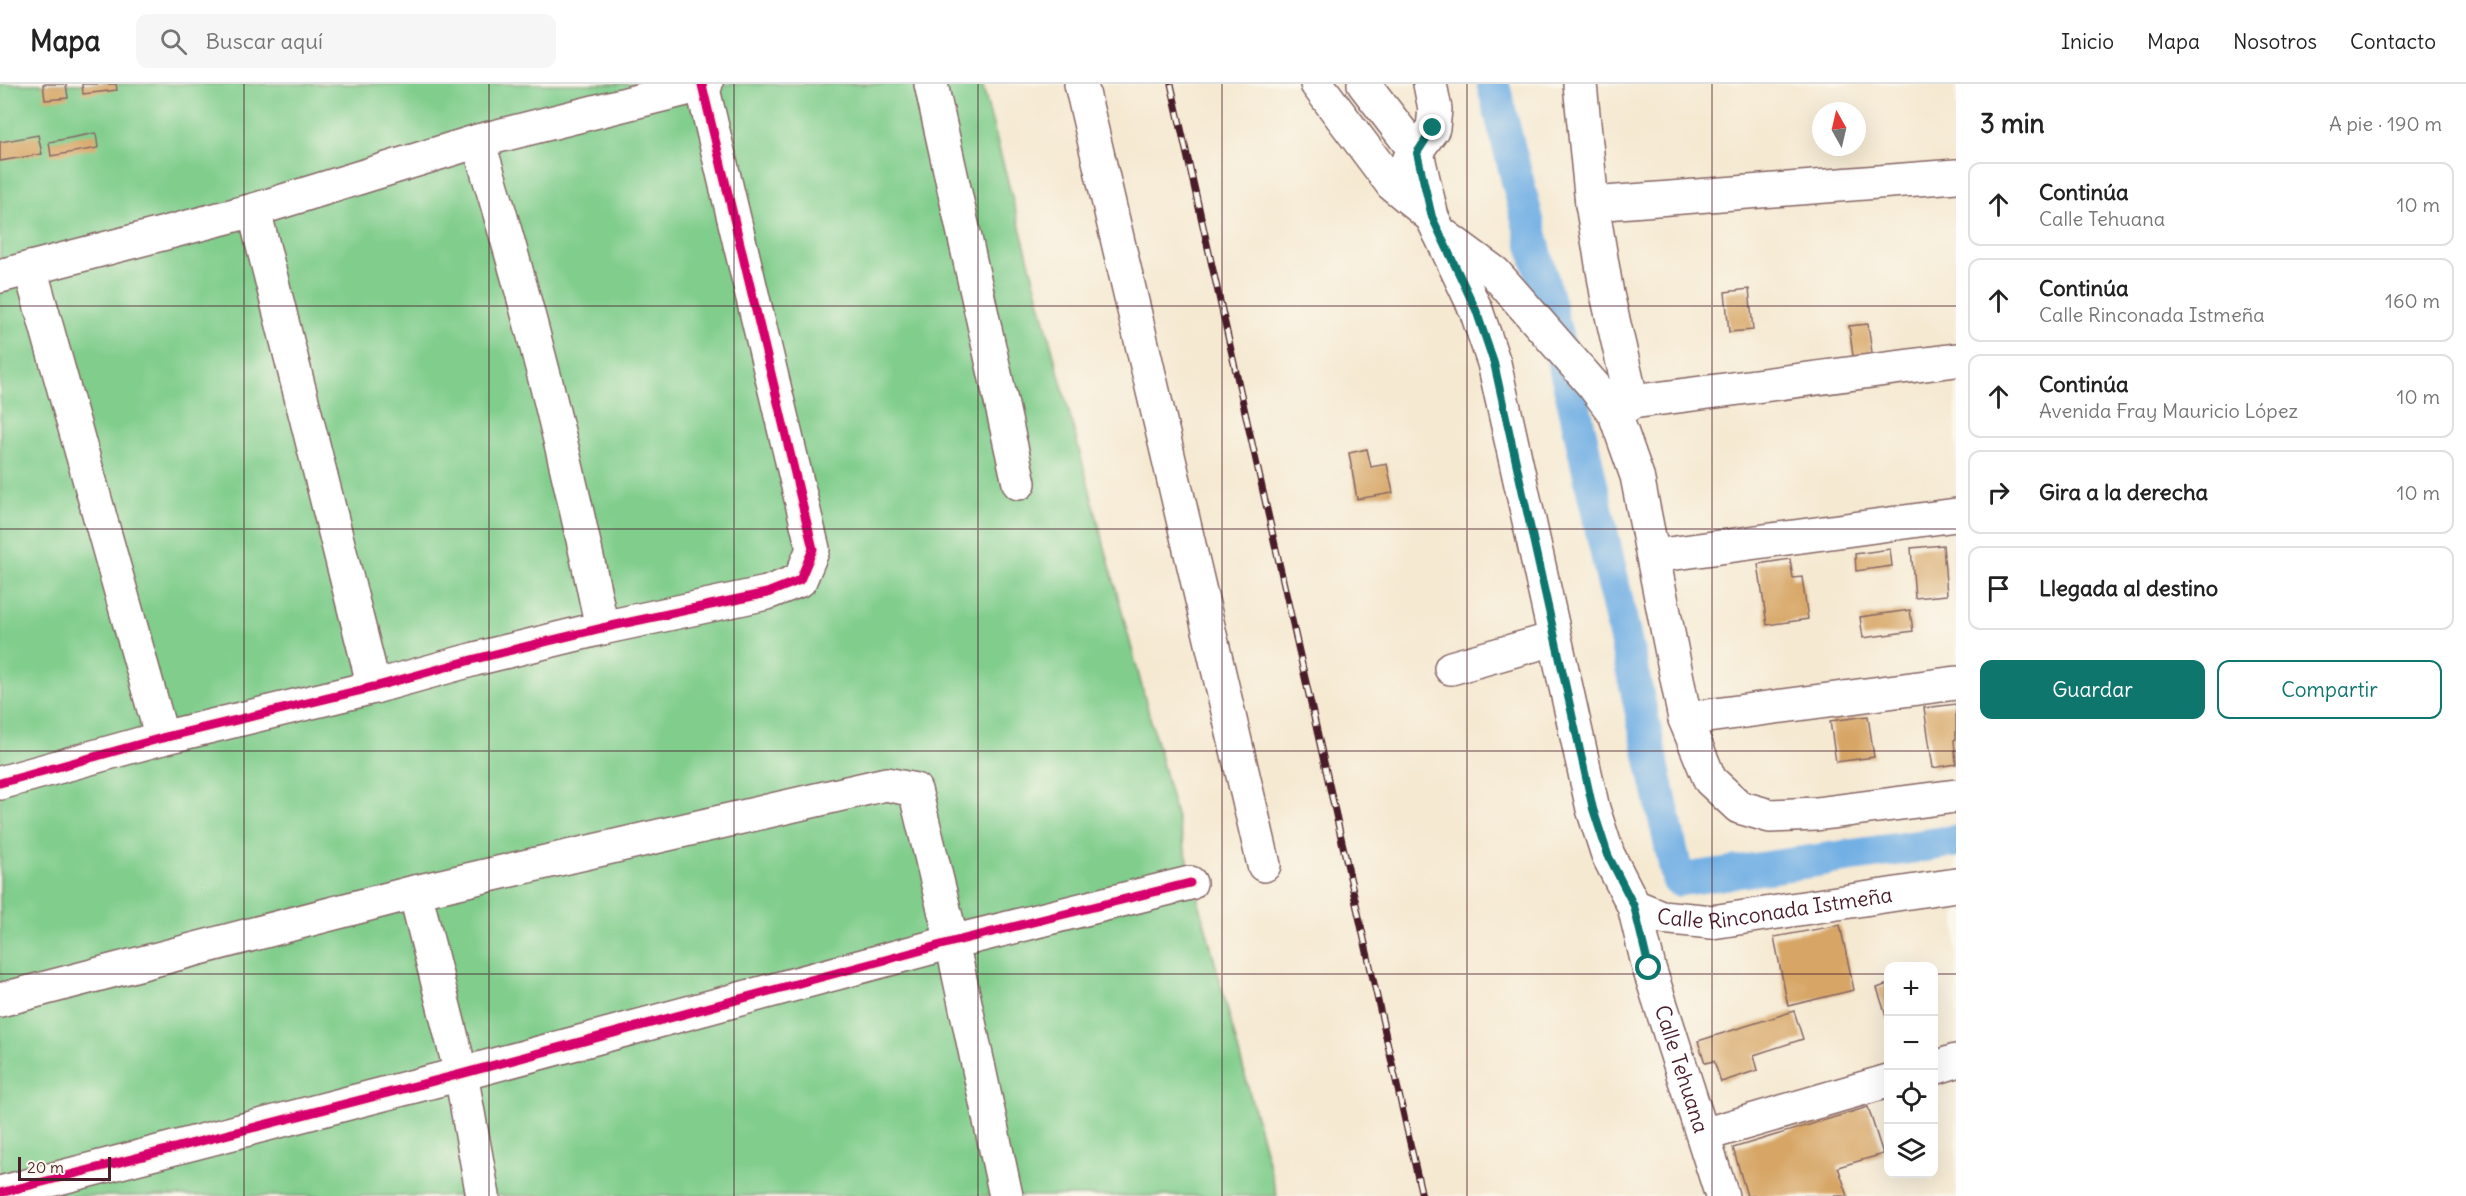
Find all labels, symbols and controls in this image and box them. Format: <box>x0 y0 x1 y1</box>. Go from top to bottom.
search box <box>136 14 556 68</box>
text: Mapa <box>30 23 100 59</box>
icon: search <box>157 25 190 58</box>
text: Buscar aquí <box>205 27 323 55</box>
text: Inicio <box>2061 28 2114 55</box>
text: Mapa <box>2147 28 2200 55</box>
text: Nosotros <box>2233 28 2317 55</box>
text: Contacto <box>2350 28 2436 55</box>
north arrow <box>1812 102 1866 156</box>
text: 3 min <box>1980 107 2045 140</box>
text: A pie · 190 m <box>2329 111 2442 136</box>
route end <box>1419 114 1445 140</box>
text: Continúa <box>2039 178 2128 206</box>
icon: ahead <box>1982 188 2015 221</box>
text: 10 m <box>2397 192 2440 217</box>
text: Calle Tehuana <box>2039 206 2165 231</box>
text: Continúa <box>2039 274 2128 302</box>
icon: ahead <box>1982 284 2015 317</box>
text: 160 m <box>2385 288 2440 313</box>
text: Calle Rinconada Istmeña <box>2039 302 2265 327</box>
text: Continúa <box>2039 370 2128 398</box>
icon: ahead <box>1982 380 2015 413</box>
text: 10 m <box>2397 384 2440 409</box>
text: Avenida Fray Mauricio López <box>2039 398 2298 423</box>
icon: right <box>1982 476 2015 509</box>
text: Gira a la derecha <box>2039 478 2208 506</box>
text: 10 m <box>2397 480 2440 505</box>
icon: arrive <box>1982 572 2015 605</box>
text: Llegada al destino <box>2039 574 2218 602</box>
button: Guardar <box>1980 660 2205 719</box>
button: Compartir <box>2217 660 2442 719</box>
street label: Calle Rinconada Istmeña <box>1656 881 1894 935</box>
route start <box>1635 954 1661 980</box>
map controls <box>1884 962 1938 1178</box>
button: + <box>1884 962 1938 1016</box>
street label: Calle Tehuana <box>1649 1002 1715 1136</box>
button: − <box>1884 1016 1938 1070</box>
button: locate <box>1884 1070 1938 1124</box>
button: layers <box>1884 1124 1938 1178</box>
scale bar <box>18 1154 111 1182</box>
text: 20 m <box>27 1157 64 1177</box>

